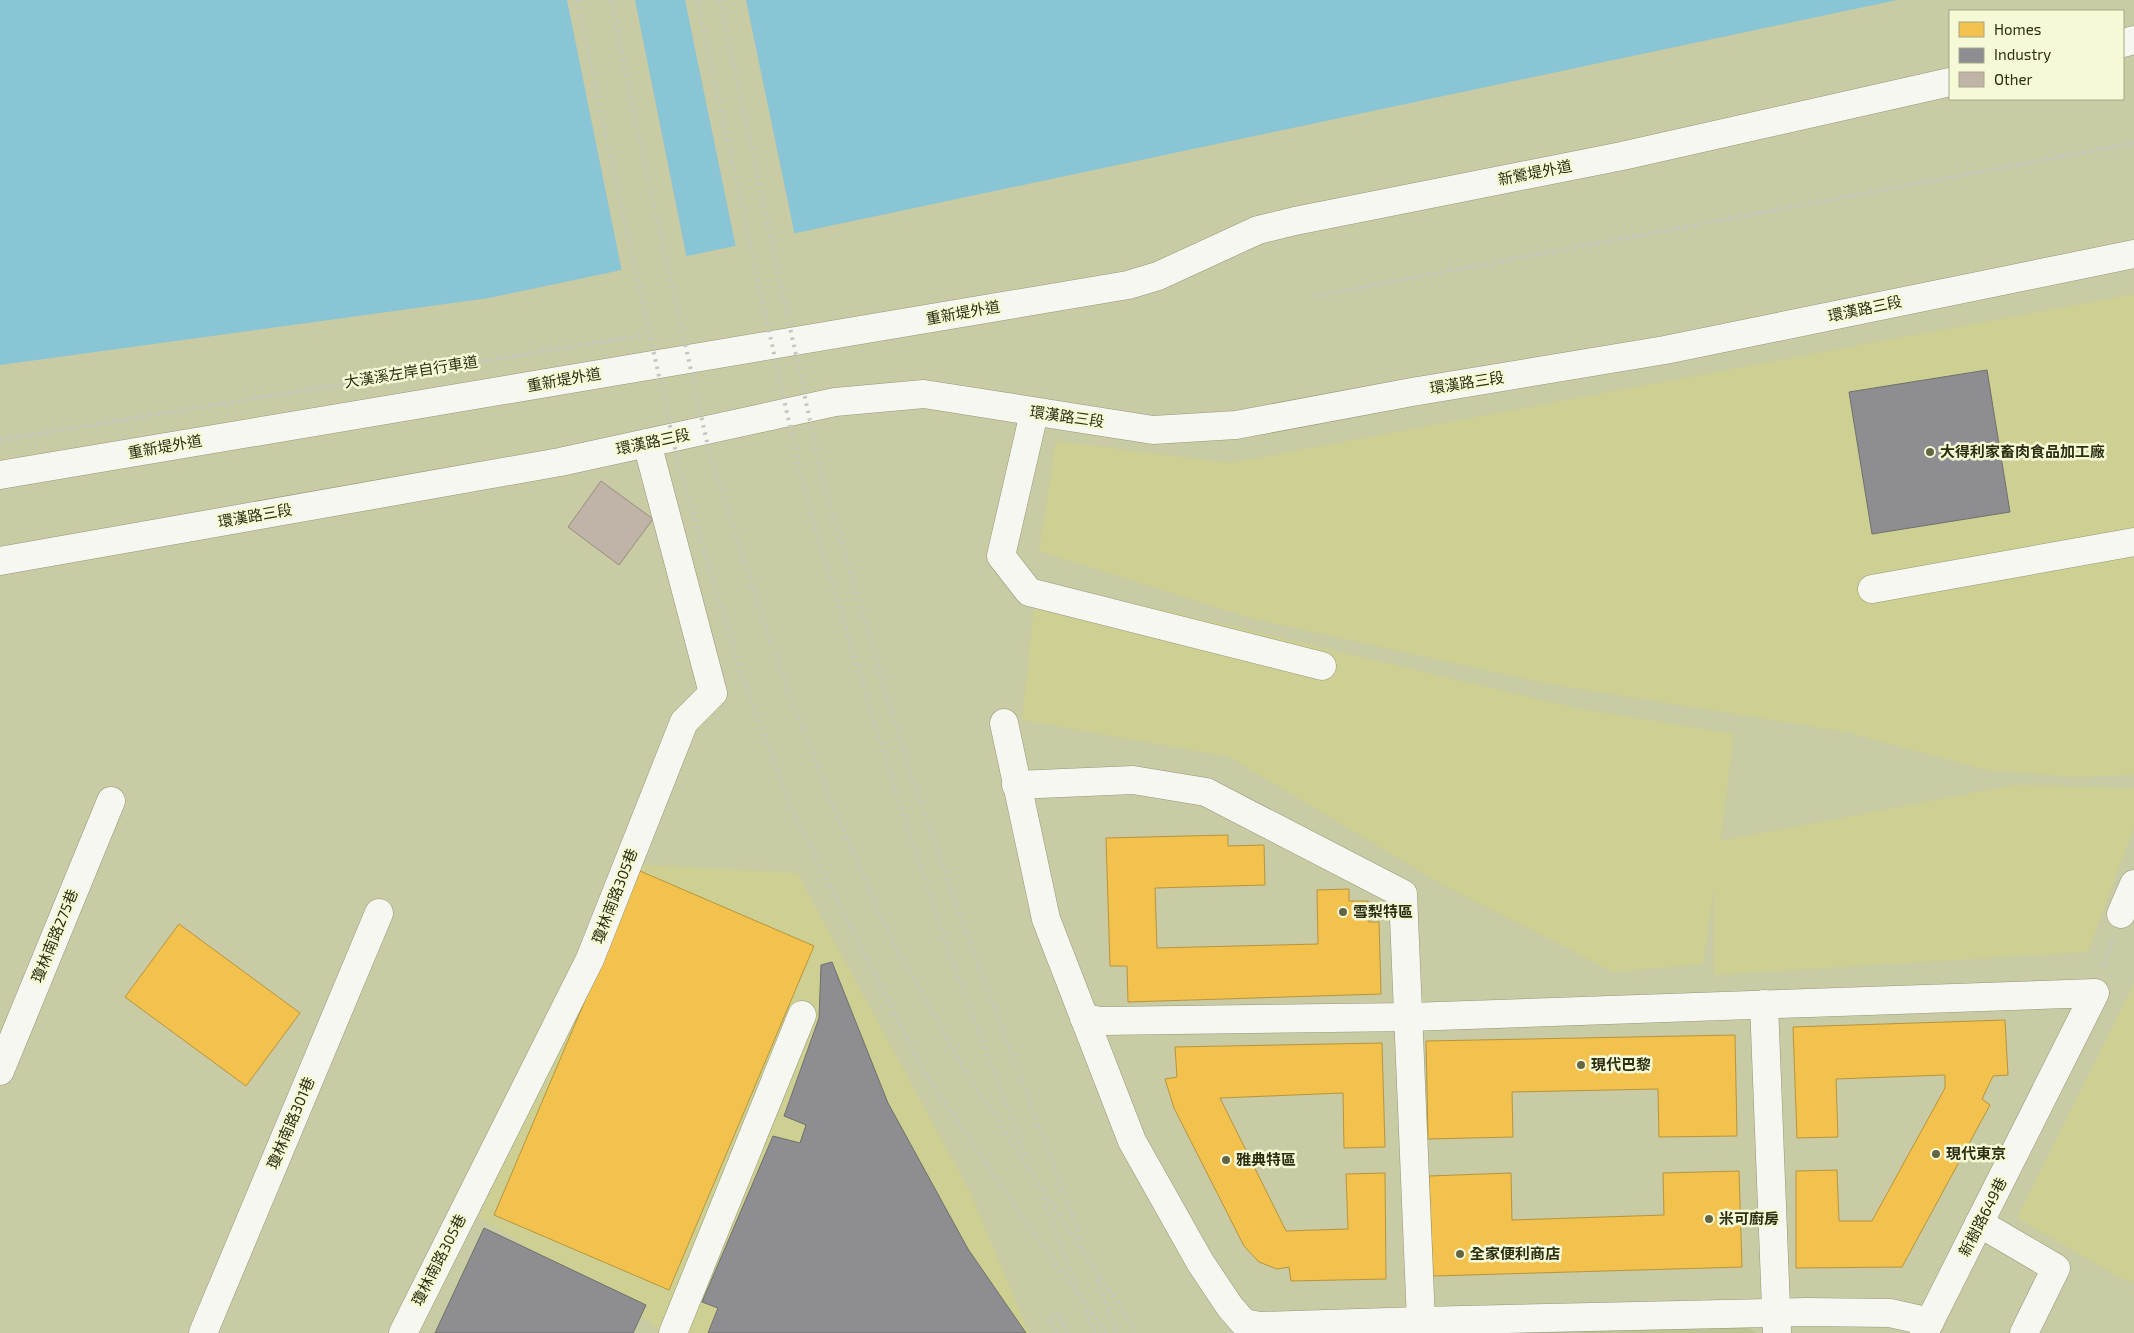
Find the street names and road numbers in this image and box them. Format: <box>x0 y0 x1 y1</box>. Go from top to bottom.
street label: 新鶯堤外道 <box>1496 156 1573 188</box>
street label: 環漢路三段 <box>1826 291 1903 325</box>
street label: 重新堤外道 <box>924 297 1001 327</box>
street label: 大漢溪左岸自行車道 <box>343 352 479 390</box>
street label: 重新堤外道 <box>525 364 602 394</box>
street label: 環漢路三段 <box>1428 367 1505 397</box>
street label: 環漢路三段 <box>1029 402 1106 430</box>
street label: 環漢路三段 <box>614 424 691 458</box>
street label: 重新堤外道 <box>126 431 203 461</box>
street label: 環漢路三段 <box>216 500 293 530</box>
street label: 瓊林南路305巷 <box>588 846 640 946</box>
street label: 瓊林南路275巷 <box>27 886 81 985</box>
street label: 瓊林南路301巷 <box>263 1074 318 1171</box>
street label: 新樹路649巷 <box>1954 1174 2010 1259</box>
street label: 瓊林南路305巷 <box>407 1211 469 1308</box>

